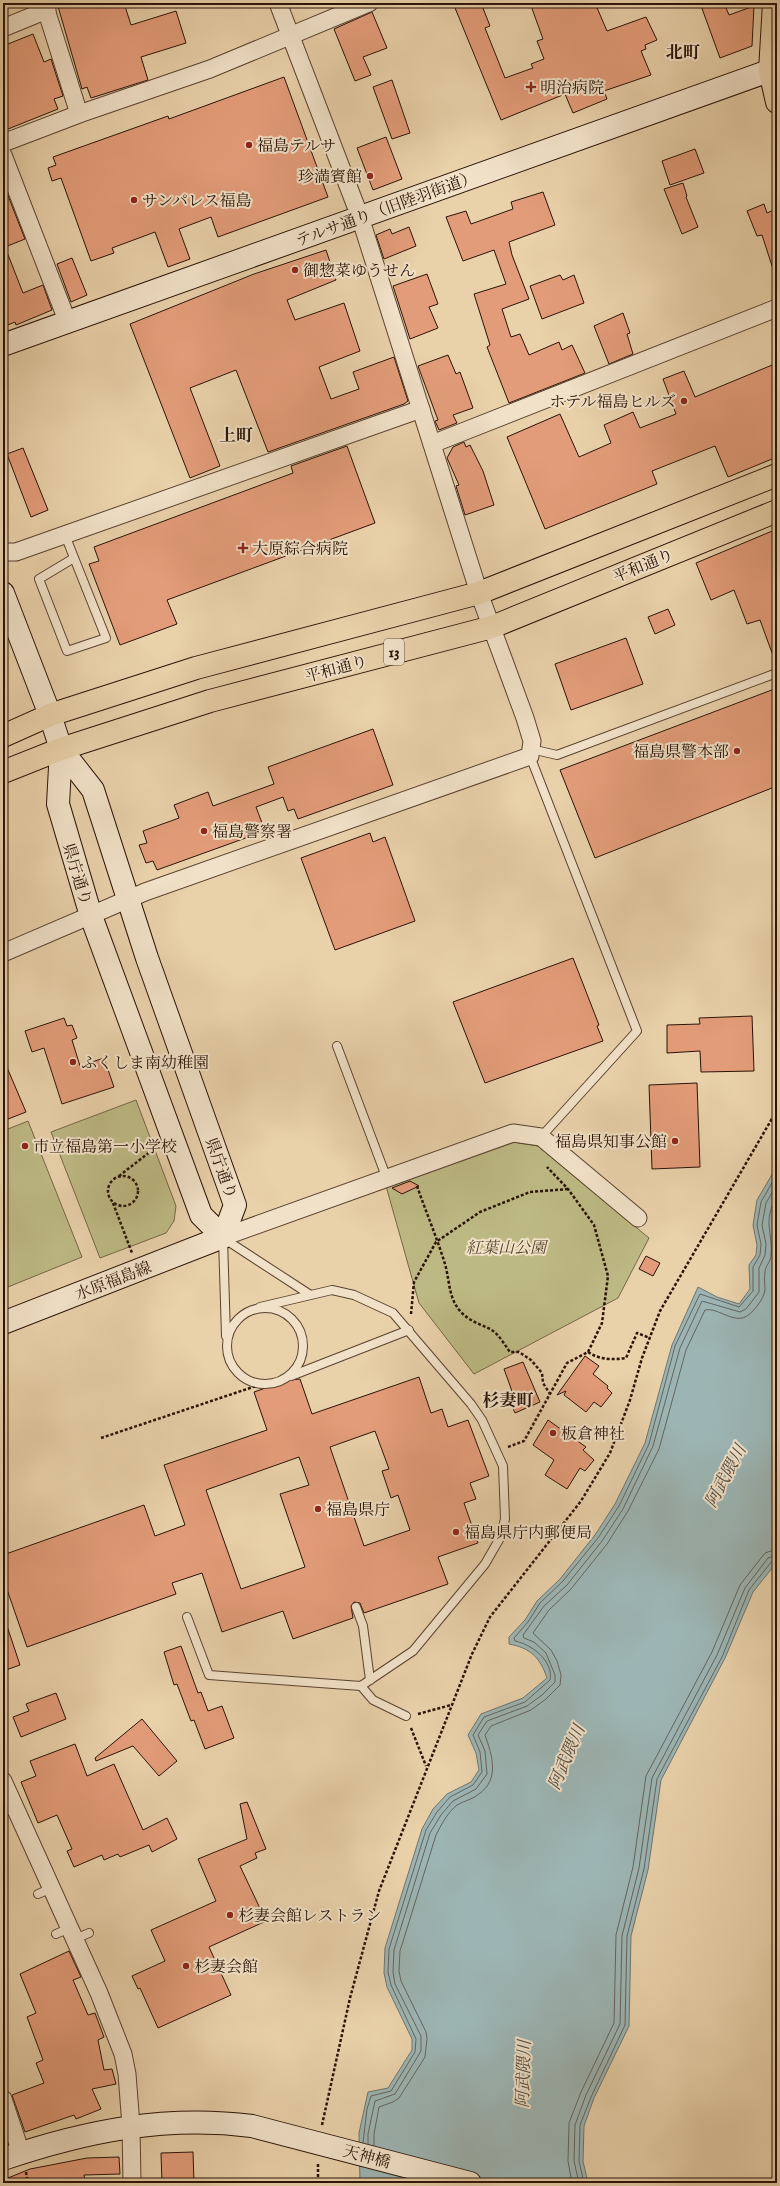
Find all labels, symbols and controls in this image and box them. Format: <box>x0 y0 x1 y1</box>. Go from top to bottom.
district label: 北町 <box>666 43 700 64</box>
place label: 明治病院 <box>540 79 604 99</box>
marker: 明治病院 <box>525 81 537 93</box>
place label: 福島テルサ <box>257 137 336 157</box>
marker: 福島テルサ <box>244 140 254 150</box>
street label: テルサ通り（旧陸羽街道） <box>293 168 480 252</box>
place label: 珍満賓館 <box>298 168 362 188</box>
marker: 珍満賓館 <box>365 171 375 181</box>
place label: サンパレス福島 <box>142 192 252 212</box>
marker: サンパレス福島 <box>129 195 139 205</box>
place label: 御惣菜ゆうせん <box>303 262 415 282</box>
marker: 御惣菜ゆうせん <box>290 265 300 275</box>
place label: ホテル福島ヒルズ <box>549 393 676 413</box>
marker: ホテル福島ヒルズ <box>679 396 689 406</box>
district label: 上町 <box>219 426 253 447</box>
place label: 大原綜合病院 <box>252 540 348 560</box>
marker: 大原綜合病院 <box>237 542 249 554</box>
street label: 平和通り <box>610 546 677 588</box>
road number: 13 <box>384 639 404 665</box>
street label: 平和通り <box>303 652 370 688</box>
place label: 福島県警本部 <box>633 743 729 763</box>
marker: 福島県警本部 <box>732 746 742 756</box>
place label: 福島警察署 <box>212 823 292 843</box>
marker: 福島警察署 <box>199 826 209 836</box>
street label: 県庁通り <box>57 841 95 908</box>
place label: ふくしま南幼稚園 <box>81 1054 209 1074</box>
marker: ふくしま南幼稚園 <box>68 1057 78 1067</box>
place label: 福島県知事公館 <box>555 1133 667 1153</box>
street label: 県庁通り <box>200 1135 240 1202</box>
marker: 福島県知事公館 <box>670 1136 680 1146</box>
place label: 市立福島第一小学校 <box>33 1138 177 1158</box>
marker: 市立福島第一小学校 <box>20 1141 30 1151</box>
park label: 紅葉山公園 <box>466 1239 549 1259</box>
street label: 水原福島線 <box>73 1258 155 1306</box>
district label: 杉妻町 <box>483 1391 534 1412</box>
place label: 板倉神社 <box>561 1425 625 1445</box>
marker: 板倉神社 <box>548 1428 558 1438</box>
water label: 阿武隈川 <box>701 1440 752 1512</box>
place label: 福島県庁 <box>326 1501 390 1521</box>
marker: 福島県庁 <box>313 1504 323 1514</box>
place label: 福島県庁内郵便局 <box>464 1524 592 1544</box>
marker: 福島県庁内郵便局 <box>451 1527 461 1537</box>
water label: 阿武隈川 <box>544 1720 591 1793</box>
place label: 杉妻会館レストラン <box>238 1907 382 1927</box>
marker: 杉妻会館レストラン <box>225 1910 235 1920</box>
place label: 杉妻会館 <box>194 1958 258 1978</box>
marker: 杉妻会館 <box>181 1961 191 1971</box>
water label: 阿武隈川 <box>513 2038 536 2108</box>
street label: 天神橋 <box>341 2142 392 2174</box>

